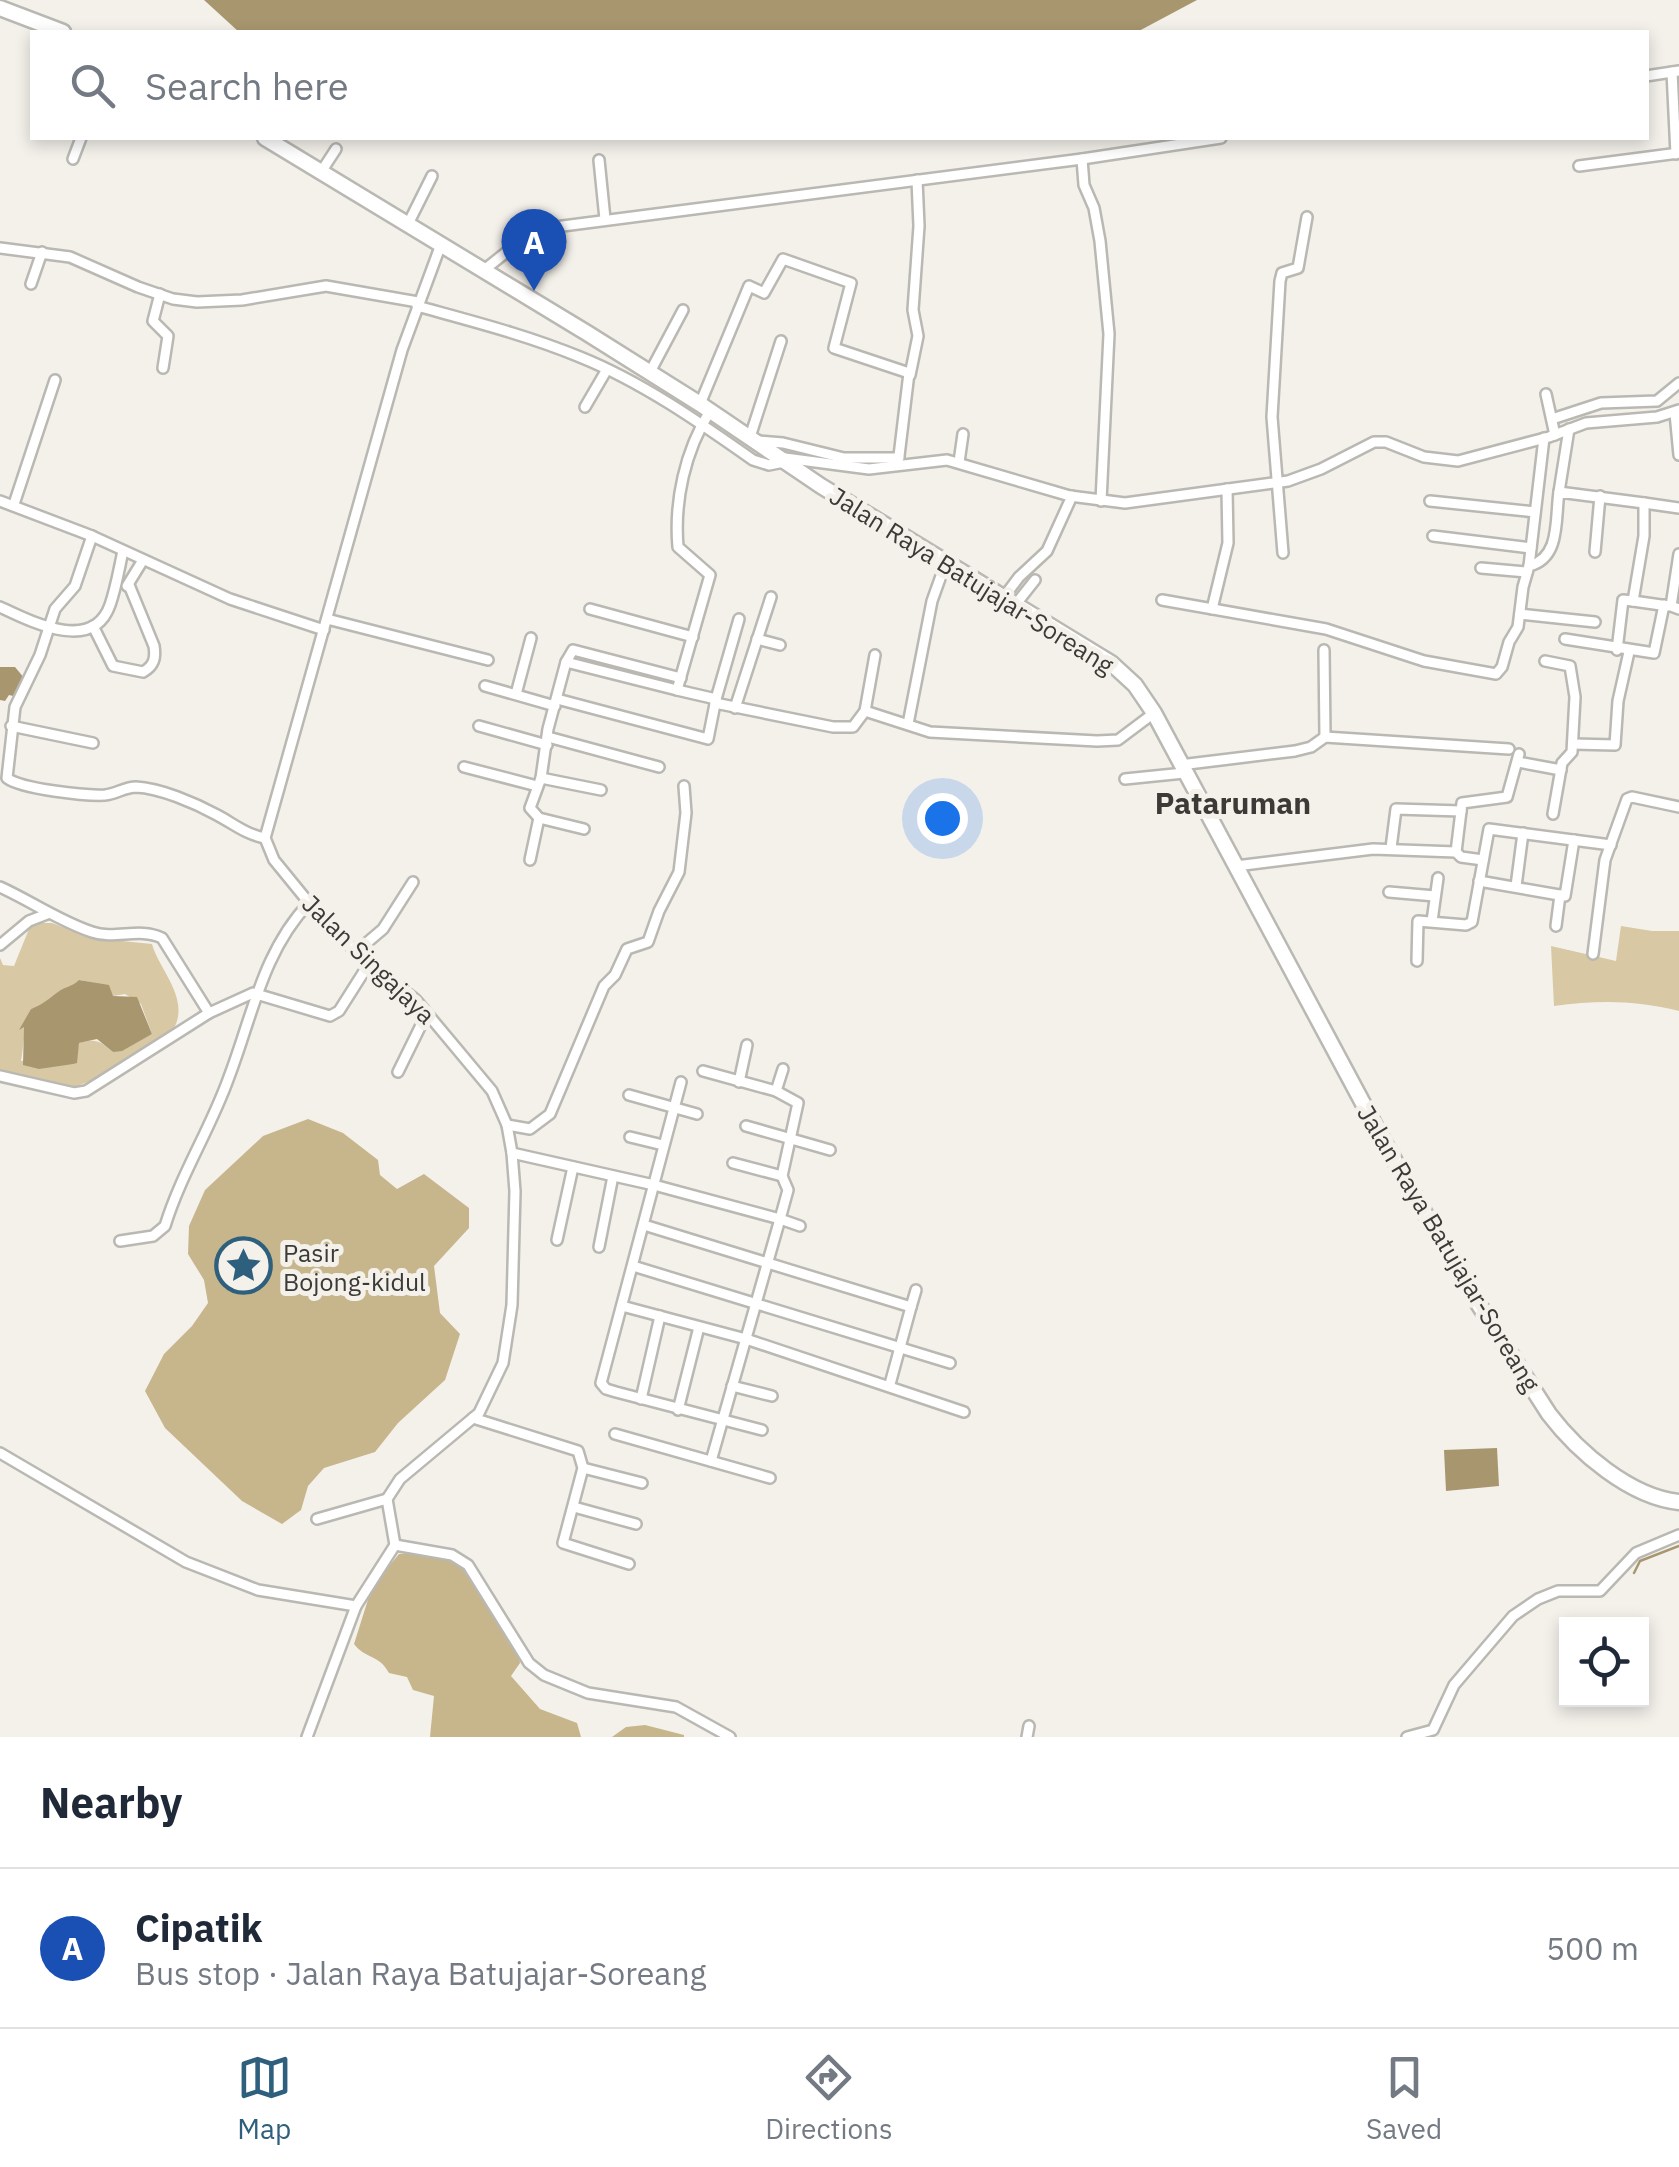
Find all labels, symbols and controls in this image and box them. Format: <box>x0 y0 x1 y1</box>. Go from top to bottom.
search box <box>30 30 1649 140</box>
icon: search <box>65 58 120 113</box>
text: Search here <box>145 61 349 110</box>
pin: A <box>502 208 566 291</box>
street label: Jalan Raya Batujajar-Soreang <box>824 479 1120 681</box>
district label: Pataruman <box>1155 783 1311 822</box>
your location <box>917 793 968 844</box>
street label: Jalan Singajaya <box>295 887 443 1031</box>
street label: Jalan Raya Batujajar-Soreang <box>1350 1099 1548 1397</box>
place icon: Pasir Bojong-kidul <box>214 1236 274 1296</box>
place label: Pasir Bojong-kidul <box>283 1236 426 1298</box>
map controls <box>1559 1617 1649 1707</box>
button: locate <box>1559 1617 1649 1707</box>
text: Nearby <box>40 1775 182 1830</box>
text: Cipatik <box>135 1903 262 1952</box>
text: A <box>62 1927 83 1969</box>
text: 500 m <box>1546 1927 1639 1969</box>
text: Bus stop · Jalan Raya Batujajar-Soreang <box>135 1952 707 1994</box>
tab: Map <box>237 2050 292 2147</box>
tab: Directions <box>765 2050 893 2147</box>
tab: Saved <box>1366 2050 1442 2147</box>

